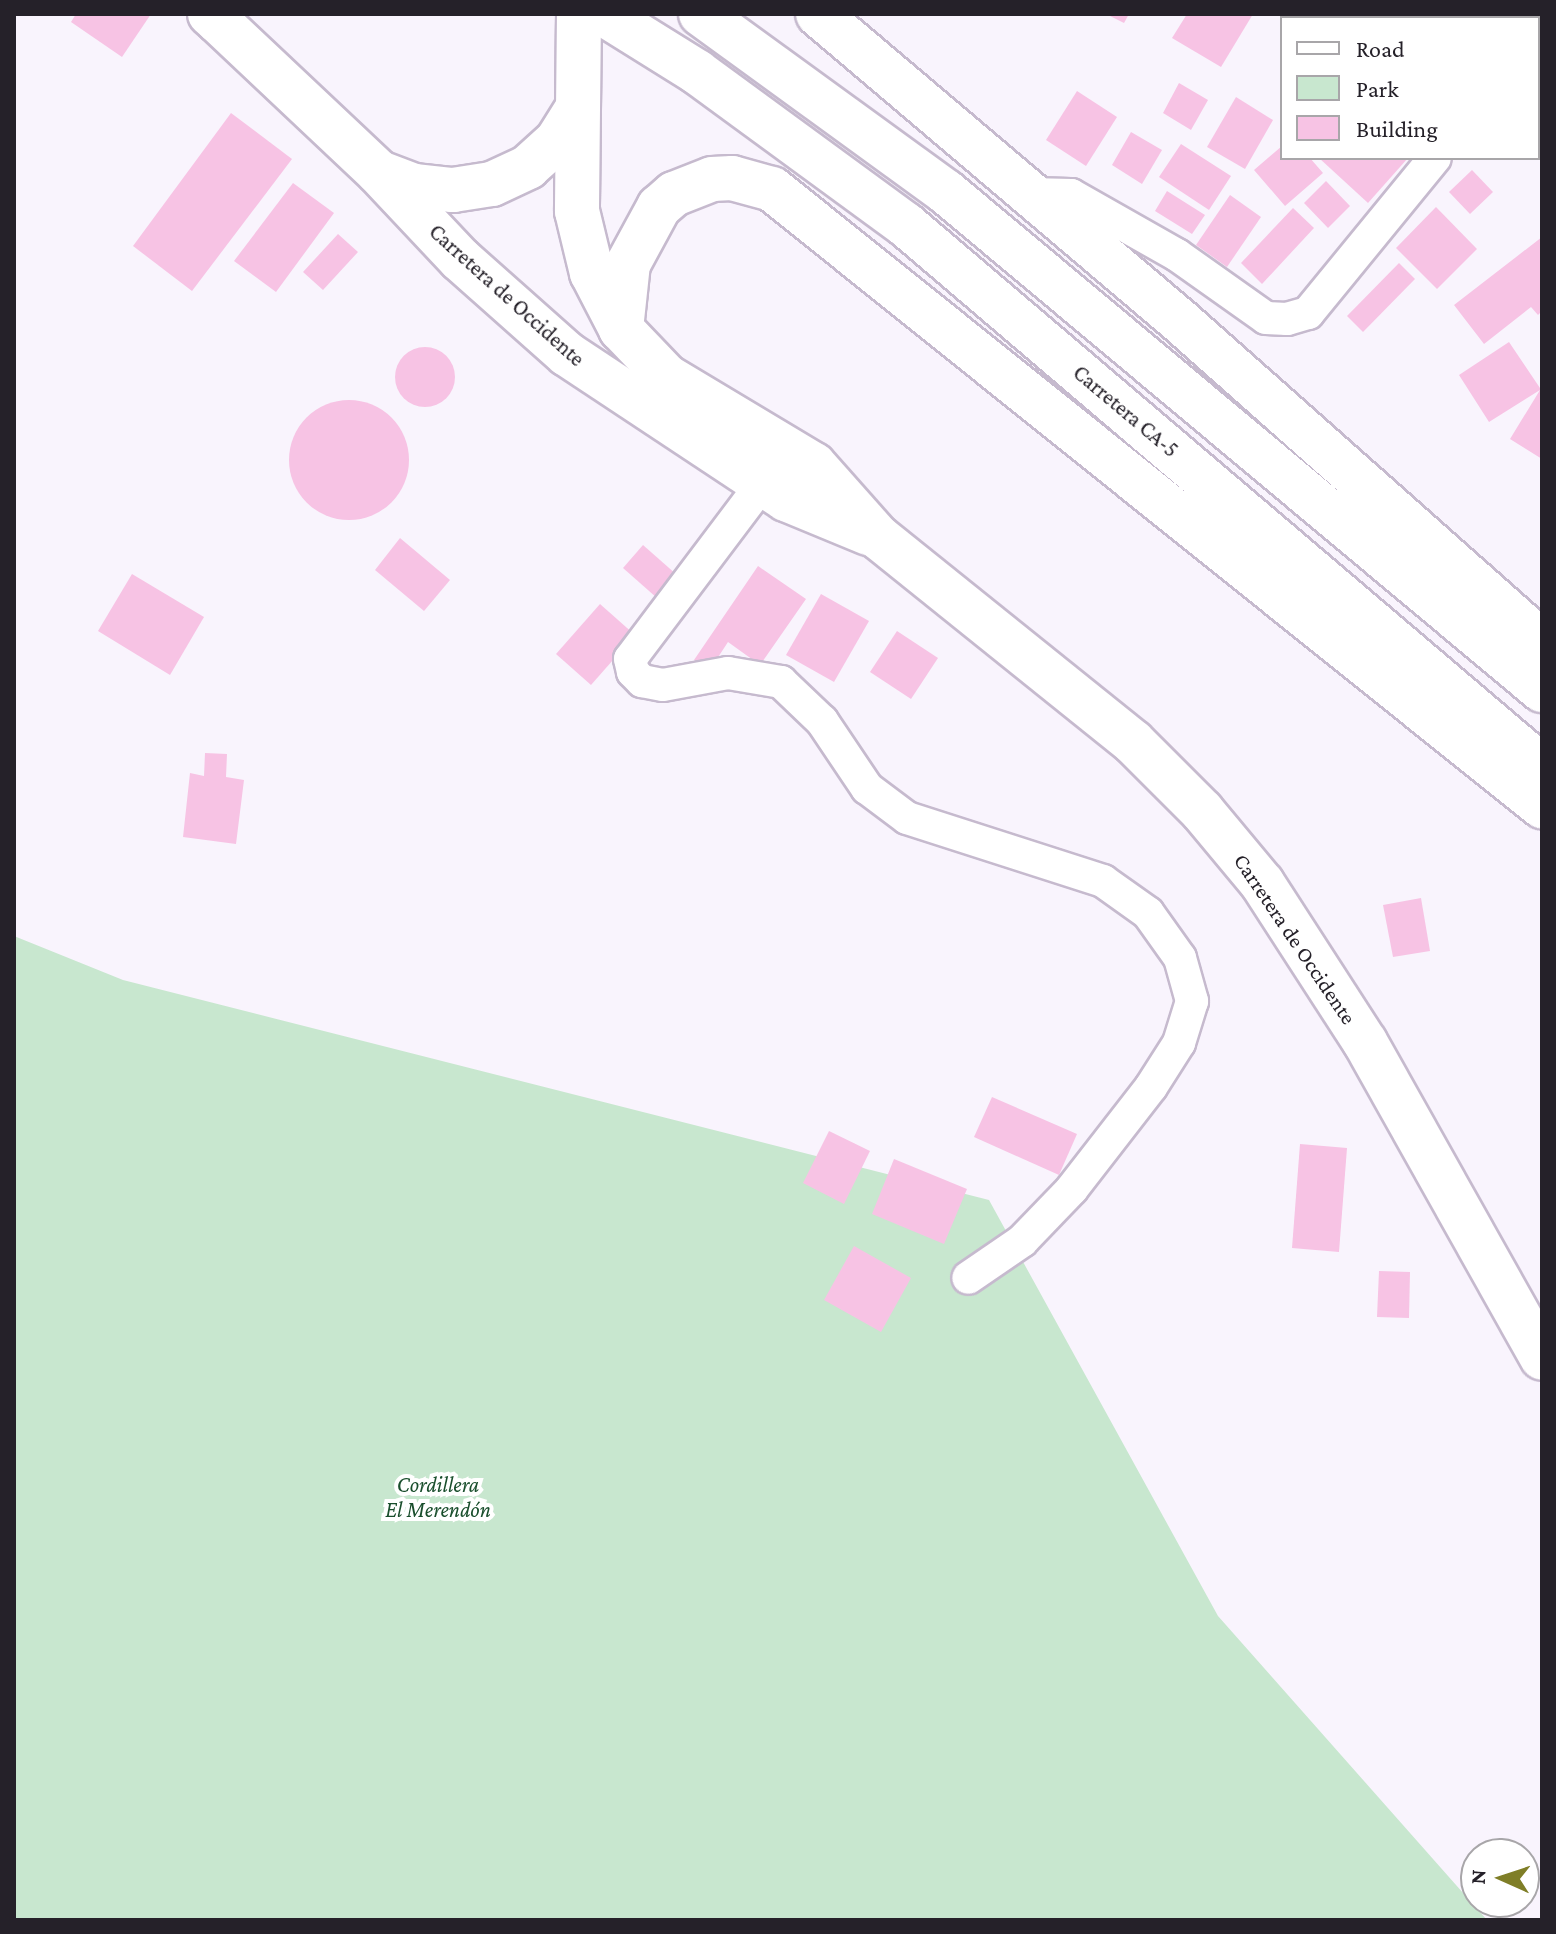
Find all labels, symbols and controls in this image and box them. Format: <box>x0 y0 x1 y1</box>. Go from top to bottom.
legend <box>1280 16 1540 160</box>
text: Road <box>1356 35 1405 62</box>
text: Park <box>1356 75 1399 102</box>
text: Building <box>1356 115 1438 142</box>
street label: Carretera de Occidente <box>424 218 590 372</box>
street label: Carretera CA-5 <box>1068 359 1184 463</box>
street label: Carretera de Occidente <box>1228 849 1362 1029</box>
park label: Cordillera El Merendón <box>385 1471 491 1522</box>
north arrow <box>1460 1838 1540 1918</box>
text: N <box>1465 1869 1490 1885</box>

